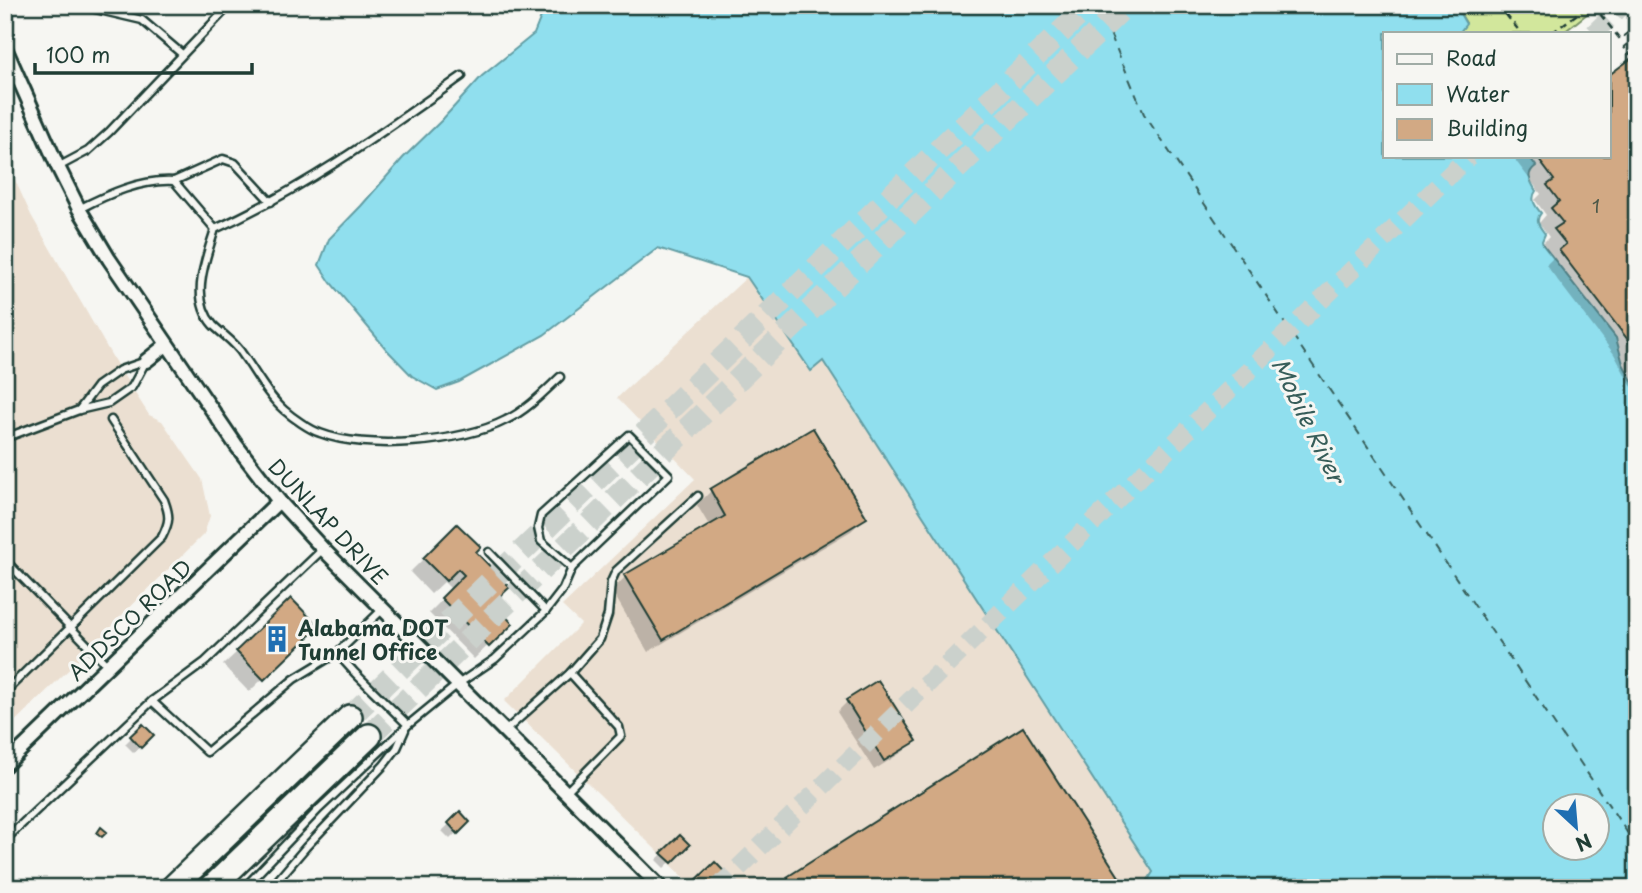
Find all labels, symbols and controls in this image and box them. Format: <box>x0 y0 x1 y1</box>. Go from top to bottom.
scale bar <box>35 32 252 76</box>
legend <box>1383 32 1610 158</box>
text: 100 m <box>46 38 110 70</box>
text: Road <box>1446 41 1497 73</box>
text: Water <box>1446 77 1510 109</box>
text: Building <box>1446 111 1528 143</box>
house number: 1 <box>1592 192 1600 219</box>
water label: Mobile River <box>1263 351 1356 492</box>
street label: DUNLAP DRIVE <box>262 451 396 591</box>
street label: ADDSCO ROAD <box>59 551 199 687</box>
place label: Alabama DOT Tunnel Office <box>297 611 449 667</box>
building icon: Alabama DOT Tunnel Office <box>262 624 292 654</box>
north arrow <box>1540 792 1610 862</box>
text: N <box>1571 827 1597 859</box>

